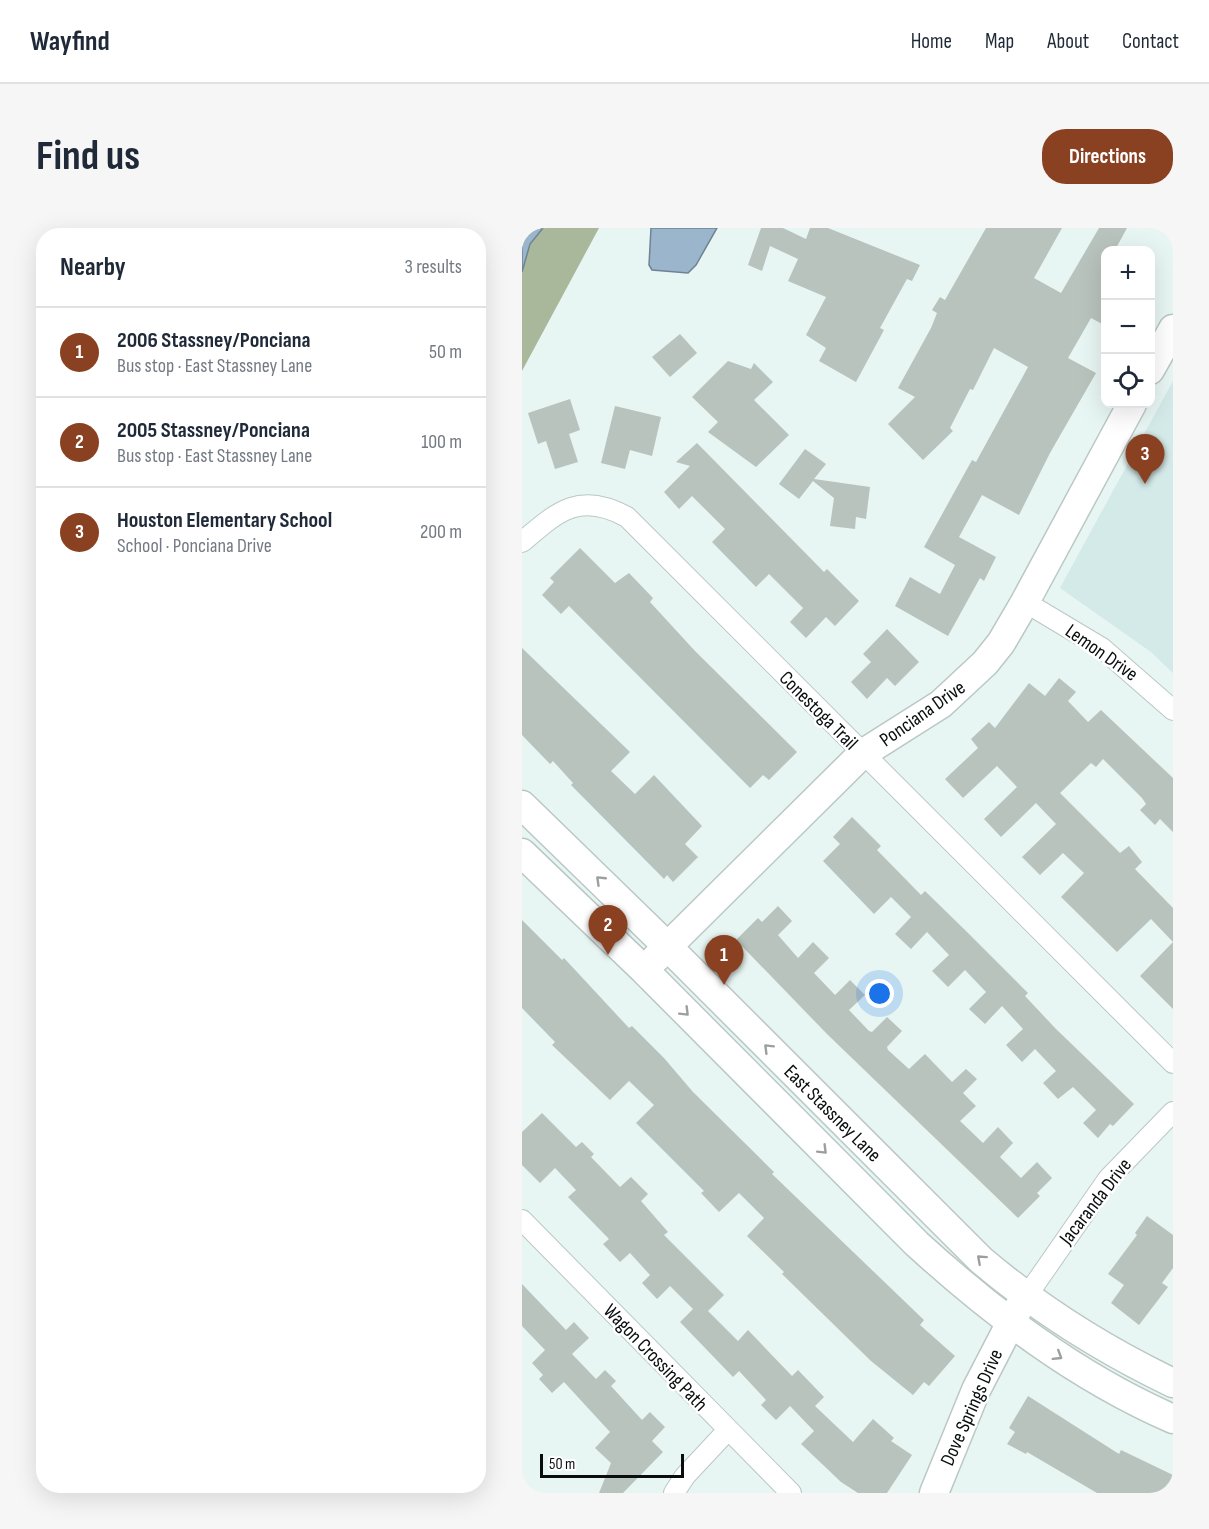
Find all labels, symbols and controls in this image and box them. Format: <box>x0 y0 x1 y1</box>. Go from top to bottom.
text: Wayfind <box>30 25 110 58</box>
text: Home <box>911 29 952 54</box>
text: Map <box>985 29 1014 54</box>
text: About <box>1047 29 1089 54</box>
text: Contact <box>1122 29 1179 54</box>
button: Directions <box>1042 129 1173 184</box>
text: Find us <box>36 131 140 182</box>
map controls <box>1101 246 1155 408</box>
button: + <box>1101 246 1155 300</box>
text: Nearby <box>60 252 126 283</box>
text: 3 results <box>405 255 462 279</box>
button: − <box>1101 300 1155 354</box>
text: 2006 Stassney/Ponciana <box>117 327 311 354</box>
text: 1 <box>76 340 83 364</box>
text: 50 m <box>429 340 462 364</box>
text: Bus stop · East Stassney Lane <box>117 354 312 378</box>
button: locate <box>1101 354 1155 408</box>
text: 2005 Stassney/Ponciana <box>117 417 310 444</box>
text: 2 <box>75 430 84 454</box>
text: 100 m <box>421 430 462 454</box>
pin: 3 <box>1126 434 1164 484</box>
text: Bus stop · East Stassney Lane <box>117 444 312 468</box>
text: Houston Elementary School <box>117 507 332 534</box>
text: 3 <box>75 520 84 544</box>
text: 200 m <box>420 520 462 544</box>
text: School · Ponciana Drive <box>117 534 272 558</box>
street label: Lemon Drive <box>1061 619 1142 686</box>
street label: Conestoga Trail <box>774 666 863 755</box>
street label: Ponciana Drive <box>875 676 970 752</box>
one-way arrow <box>597 877 608 888</box>
pin: 2 <box>588 906 628 955</box>
pin: 1 <box>704 936 744 985</box>
your location <box>865 979 894 1008</box>
one-way arrow <box>678 1004 689 1015</box>
one-way arrow <box>765 1044 776 1055</box>
street label: East Stassney Lane <box>779 1060 886 1167</box>
one-way arrow <box>816 1142 827 1153</box>
street label: Jacaranda Drive <box>1054 1154 1137 1250</box>
one-way arrow <box>977 1255 988 1266</box>
street label: Wagon Crossing Path <box>598 1299 712 1416</box>
street label: Dove Springs Drive <box>936 1345 1008 1469</box>
one-way arrow <box>1051 1349 1062 1360</box>
scale bar <box>540 1451 684 1478</box>
text: 50 m <box>549 1455 575 1474</box>

